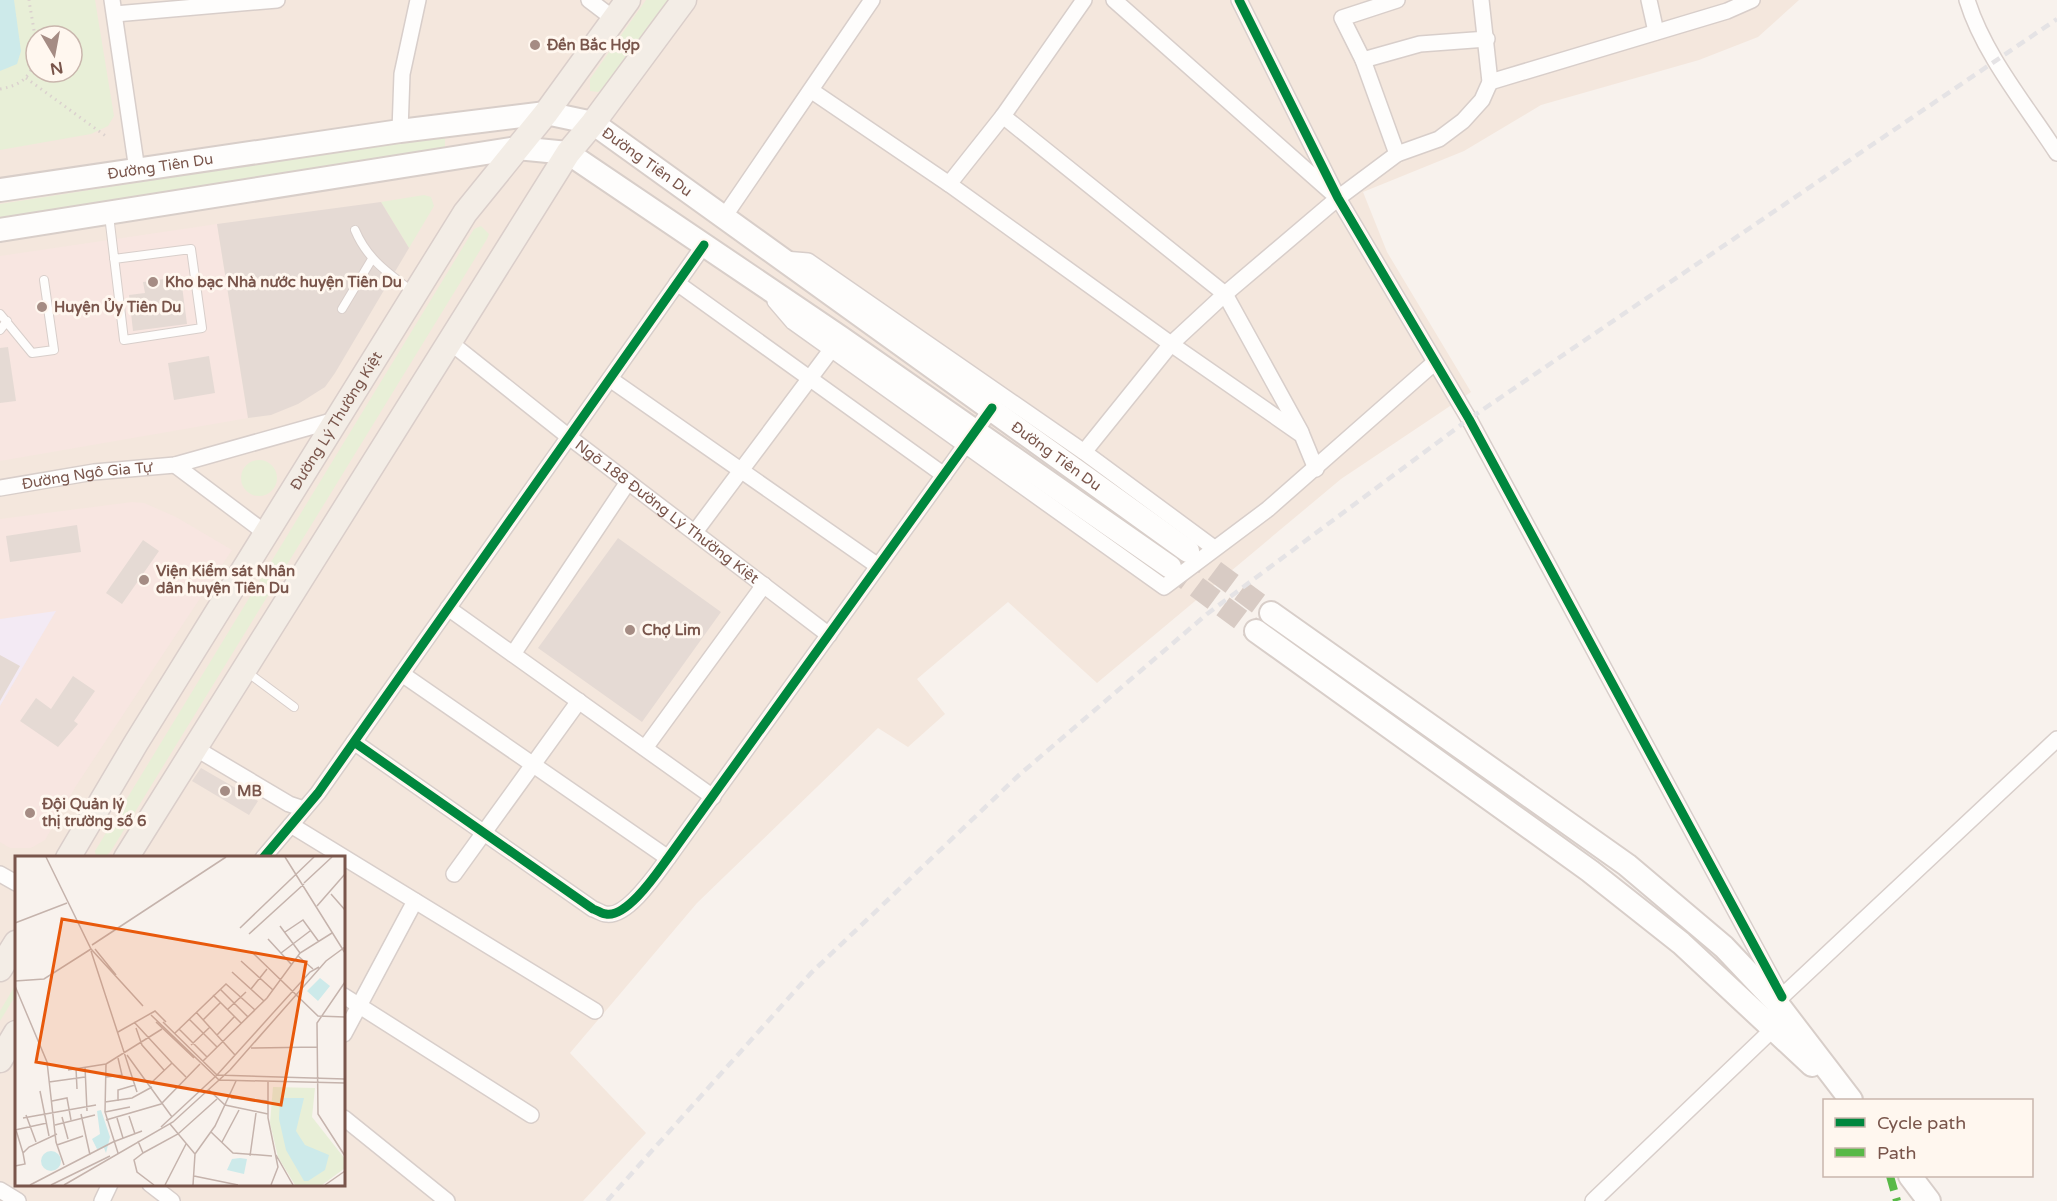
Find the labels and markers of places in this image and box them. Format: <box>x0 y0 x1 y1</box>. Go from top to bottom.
place label: Đền Bắc Hợp <box>546 36 641 55</box>
marker: Đền Bắc Hợp <box>528 38 542 52</box>
place label: Kho bạc Nhà nước huyện Tiên Du <box>165 273 402 292</box>
marker: Kho bạc Nhà nước huyện Tiên Du <box>146 275 160 289</box>
place label: Huyện Ủy Tiên Du <box>54 297 181 317</box>
marker: Huyện Ủy Tiên Du <box>35 300 49 314</box>
place label: Viện Kiểm sát Nhân dân huyện Tiên Du <box>156 562 295 598</box>
marker: Viện Kiểm sát Nhân dân huyện Tiên Du <box>137 573 151 587</box>
place label: Chợ Lim <box>642 621 701 639</box>
marker: Chợ Lim <box>623 623 637 637</box>
place label: MB <box>237 782 262 800</box>
marker: MB <box>218 784 232 798</box>
place label: Đội Quản lý thị trường số 6 <box>41 795 147 831</box>
marker: Đội Quản lý thị trường số 6 <box>23 806 37 820</box>

